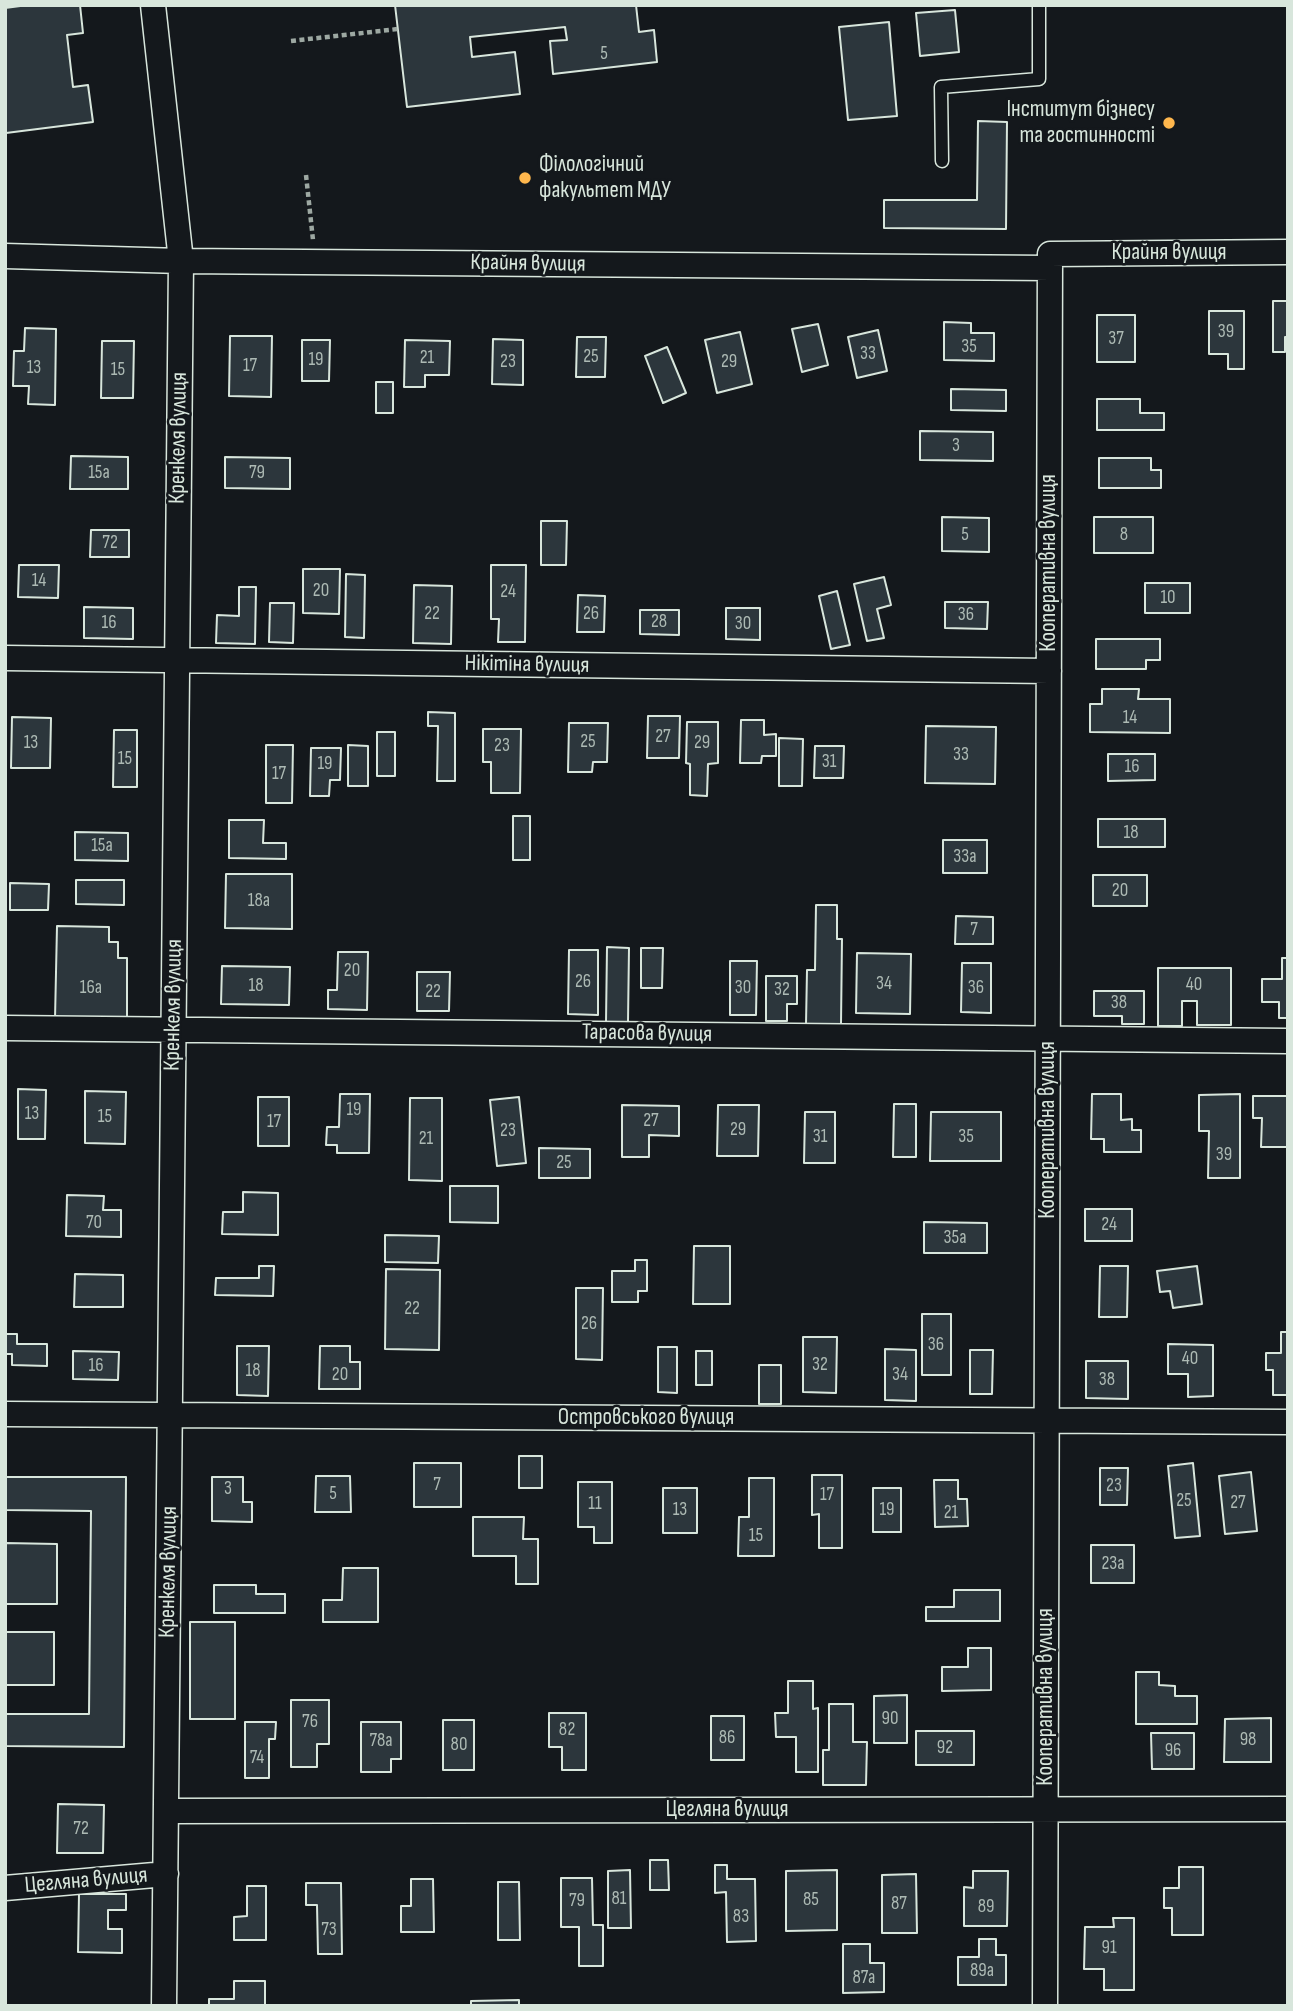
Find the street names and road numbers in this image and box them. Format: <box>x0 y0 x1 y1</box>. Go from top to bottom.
street label: Крайня вулиця <box>1111 239 1227 267</box>
street label: Крайня вулиця <box>470 249 586 279</box>
street label: Кренкеля вулиця <box>164 372 194 504</box>
street label: Кооперативна вулиця <box>1035 474 1063 652</box>
street label: Нікітіна вулиця <box>464 650 590 680</box>
street label: Кренкеля вулиця <box>159 939 189 1071</box>
street label: Тарасова вулиця <box>582 1019 712 1049</box>
street label: Кооперативна вулиця <box>1034 1041 1062 1219</box>
street label: Островського вулиця <box>558 1404 734 1432</box>
street label: Кренкеля вулиця <box>154 1506 184 1638</box>
street label: Кооперативна вулиця <box>1032 1608 1060 1786</box>
street label: Цегляна вулиця <box>665 1796 789 1824</box>
street label: Цегляна вулиця <box>23 1862 149 1900</box>

